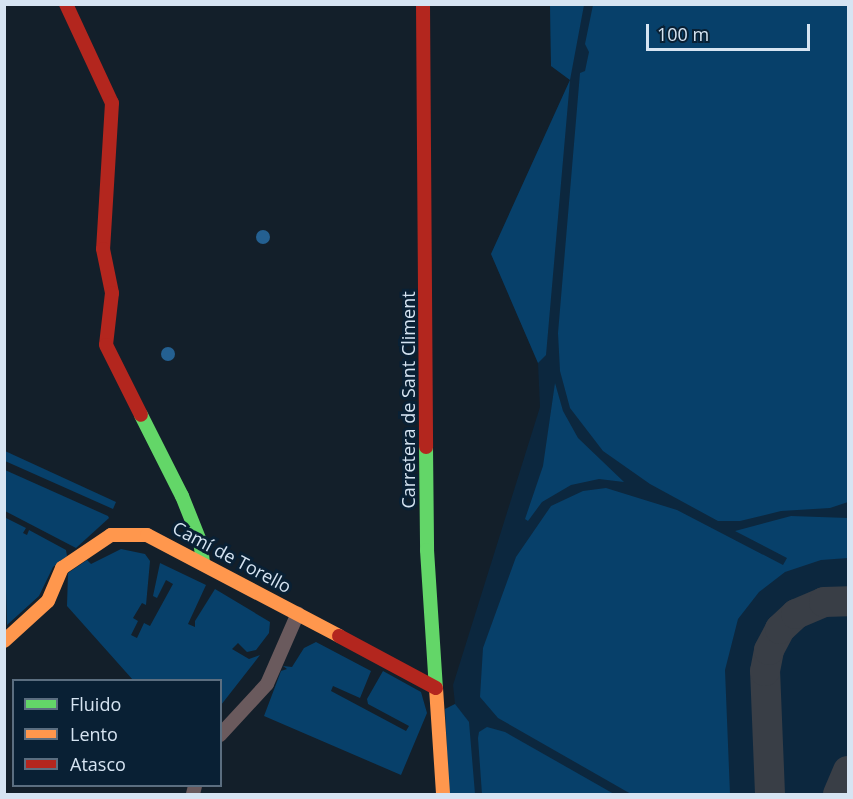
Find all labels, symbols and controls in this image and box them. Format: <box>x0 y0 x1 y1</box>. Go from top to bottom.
scale bar <box>649 12 812 50</box>
text: 100 m <box>657 22 709 46</box>
street label: Carretera de Sant Climent <box>397 291 419 509</box>
street label: Camí de Torello <box>169 517 295 597</box>
legend <box>12 679 222 787</box>
text: Fluido <box>70 692 121 716</box>
text: Lento <box>70 722 118 746</box>
text: Atasco <box>70 752 126 776</box>

